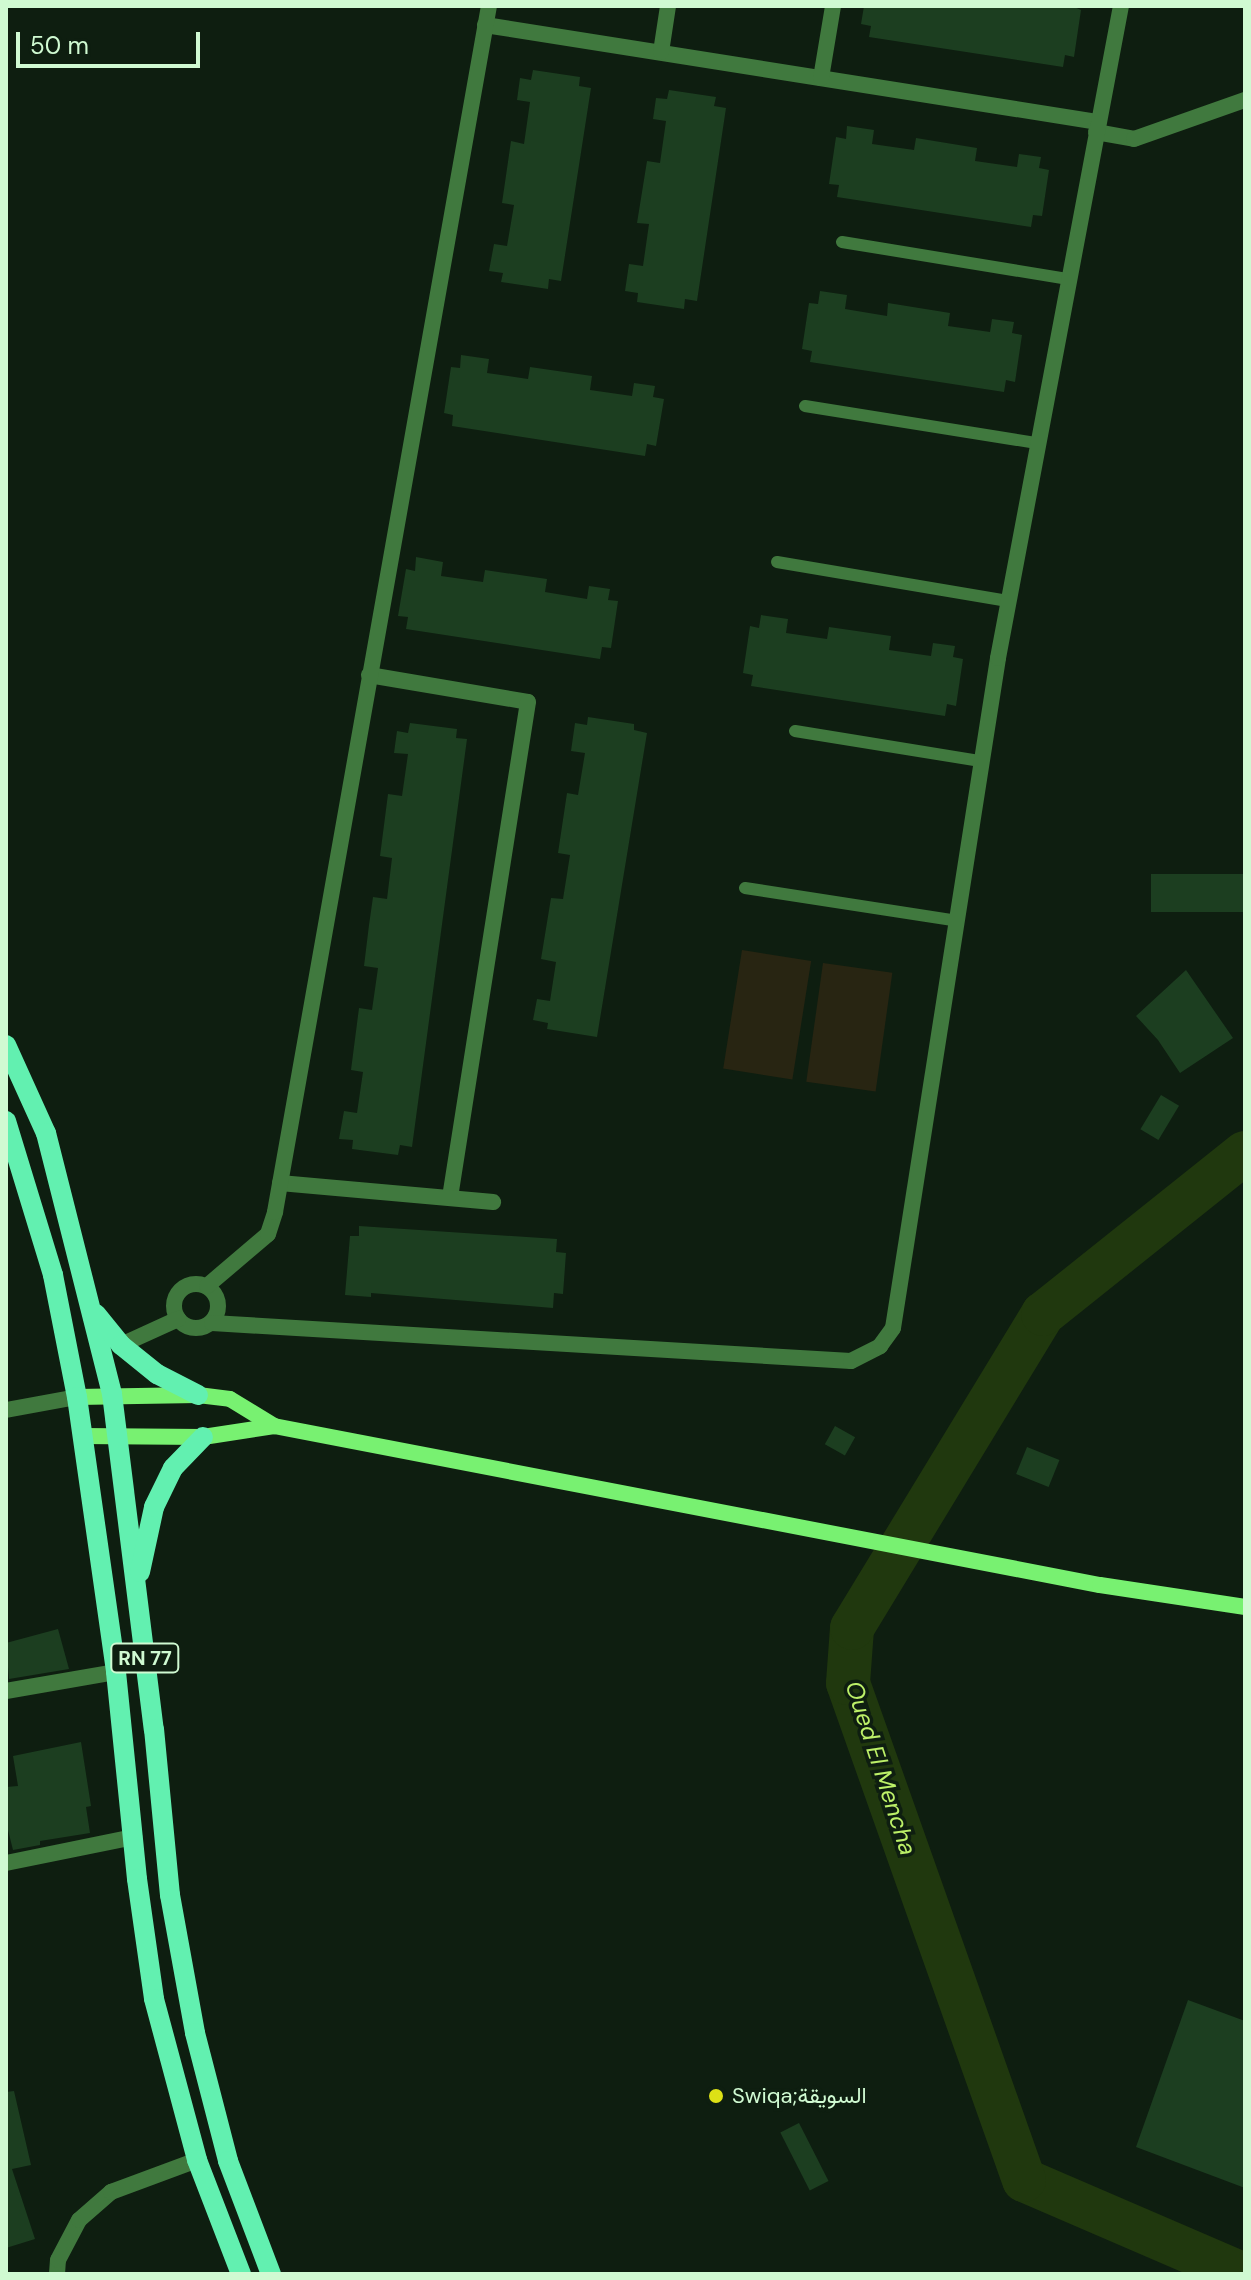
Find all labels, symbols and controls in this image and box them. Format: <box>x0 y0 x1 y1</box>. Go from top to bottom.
scale bar <box>20 16 204 66</box>
text: 50 m <box>30 30 89 61</box>
road number: RN 77 <box>109 1642 181 1674</box>
water label: Oued El Mencha <box>839 1677 923 1859</box>
place label: Swiqa;السويقة <box>732 2083 867 2109</box>
marker: Swiqa;السويقة <box>707 2087 725 2105</box>

